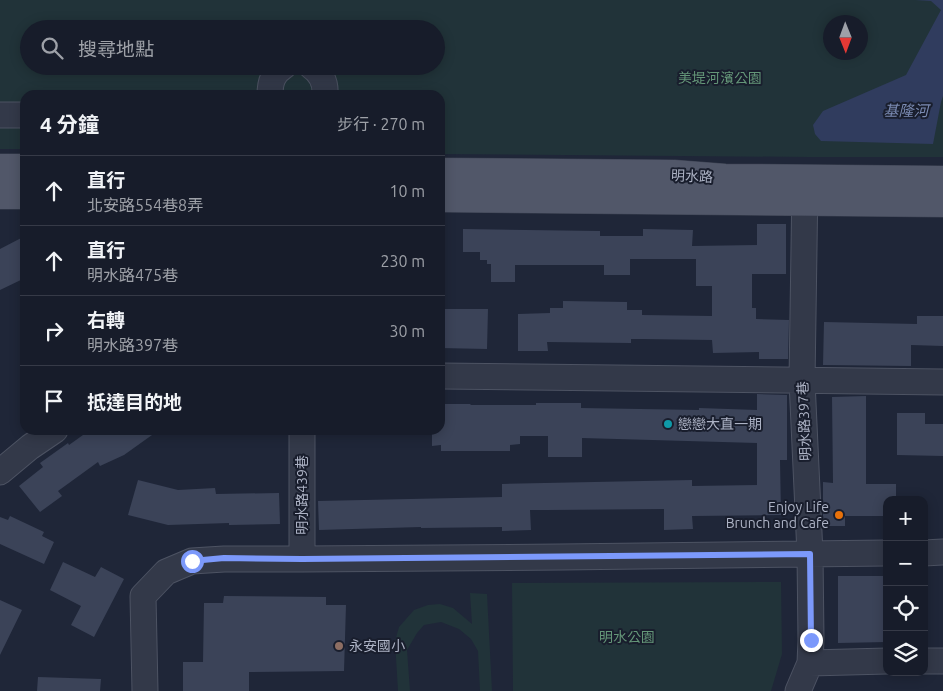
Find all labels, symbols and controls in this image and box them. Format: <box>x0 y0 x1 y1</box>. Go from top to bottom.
north arrow <box>823 15 868 60</box>
search box <box>20 20 445 75</box>
icon: search <box>38 34 66 62</box>
text: 搜尋地點 <box>78 38 154 60</box>
park label: 美堤河濱公園 <box>678 70 762 86</box>
water label: 基隆河 <box>883 102 931 119</box>
text: 4 分鐘 <box>40 112 99 136</box>
text: 步行 · 270 m <box>337 115 425 133</box>
street label: 明水路 <box>671 167 713 185</box>
text: 直行 <box>87 169 125 191</box>
icon: ahead <box>40 177 68 205</box>
text: 10 m <box>389 182 425 200</box>
text: 北安路554巷8弄 <box>87 196 203 214</box>
text: 直行 <box>87 239 125 261</box>
icon: ahead <box>40 247 68 275</box>
text: 230 m <box>380 252 425 270</box>
text: 明水路475巷 <box>87 266 178 284</box>
text: 右轉 <box>87 309 125 331</box>
icon: right <box>40 317 68 345</box>
text: 30 m <box>389 322 425 340</box>
text: 明水路397巷 <box>87 336 178 354</box>
street label: 明水路397巷 <box>795 381 813 461</box>
icon: arrive <box>40 387 68 415</box>
text: 抵達目的地 <box>87 391 182 413</box>
place label: 戀戀大直一期 <box>678 416 762 432</box>
marker: 戀戀大直一期 <box>662 418 674 430</box>
street label: 明水路439巷 <box>294 455 310 535</box>
map controls <box>883 496 928 676</box>
button: + <box>883 496 928 541</box>
place label: Enjoy Life Brunch and Cafe <box>726 499 829 531</box>
marker: Enjoy Life Brunch and Cafe <box>833 509 845 521</box>
button: − <box>883 541 928 586</box>
route start <box>181 550 204 573</box>
button: locate <box>883 586 928 631</box>
park label: 明水公園 <box>599 629 655 645</box>
route end <box>800 629 823 652</box>
button: layers <box>883 631 928 676</box>
place label: 永安國小 <box>349 638 405 654</box>
marker: 永安國小 <box>333 640 345 652</box>

